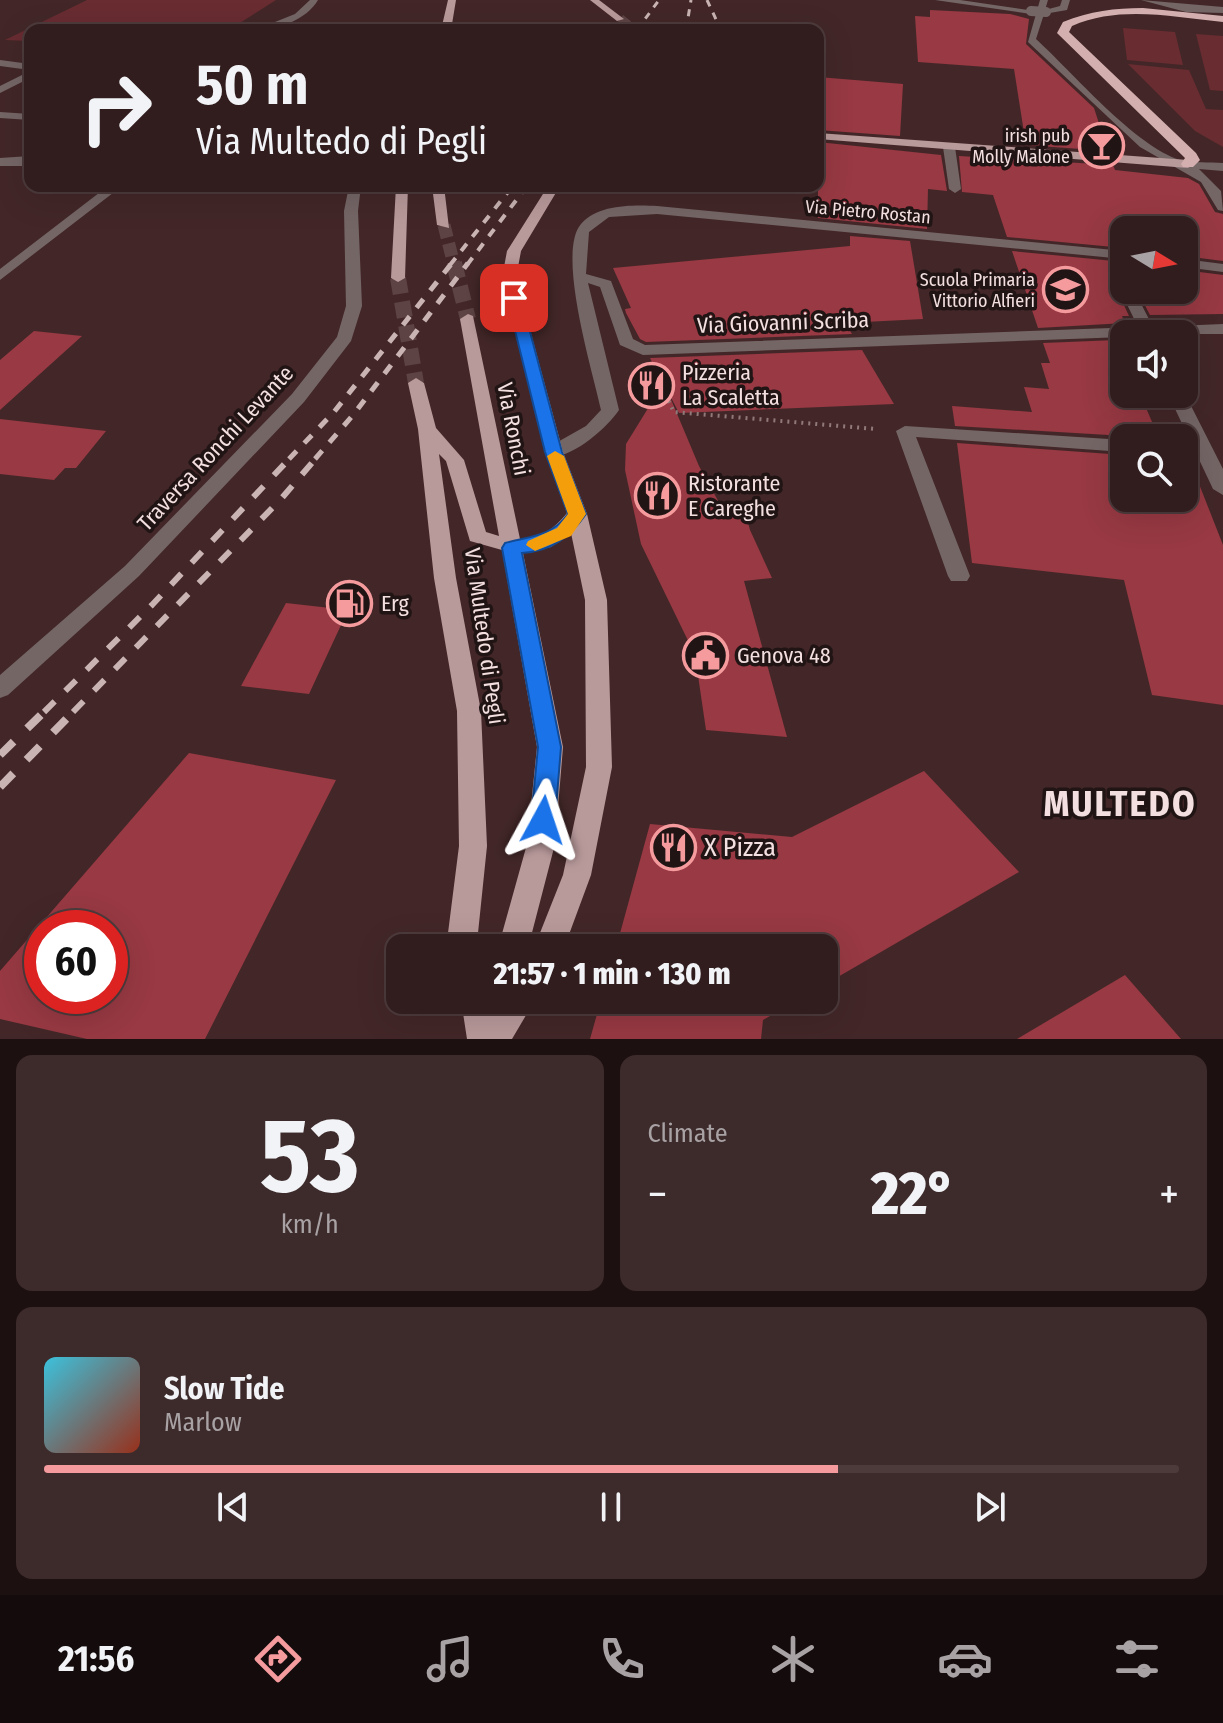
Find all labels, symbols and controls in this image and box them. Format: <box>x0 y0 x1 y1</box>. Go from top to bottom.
text: 50 m <box>196 52 308 119</box>
icon: right <box>64 56 168 160</box>
text: Via Multedo di Pegli <box>196 120 487 164</box>
bar icon: irish pub Molly Malone <box>1077 122 1125 170</box>
place label: irish pub Molly Malone <box>972 125 1070 168</box>
street label: Via Pietro Rostan <box>804 196 932 228</box>
north arrow <box>1110 216 1198 304</box>
map controls <box>1110 216 1198 512</box>
pin <box>480 264 548 332</box>
school or university icon: Scuola Primaria Vittorio Alfieri <box>1042 266 1090 314</box>
place label: Scuola Primaria Vittorio Alfieri <box>920 269 1035 312</box>
icon: arrive <box>492 276 536 320</box>
street label: Via Giovanni Scriba <box>696 306 870 339</box>
button: sound <box>1110 320 1198 408</box>
place label: Pizzeria La Scaletta <box>682 359 780 411</box>
street label: Traversa Ronchi Levante <box>132 360 299 537</box>
restaurant icon: Pizzeria La Scaletta <box>627 361 675 409</box>
street label: Via Ronchi <box>491 380 536 478</box>
button: search <box>1110 424 1198 512</box>
place label: Ristorante E Careghe <box>688 470 780 522</box>
restaurant icon: Ristorante E Careghe <box>633 472 681 520</box>
street label: Via Multedo di Pegli <box>459 546 510 726</box>
fuel station icon: Erg <box>326 579 374 627</box>
place label: Erg <box>381 590 409 617</box>
public building icon: Genova 48 <box>682 631 730 679</box>
place label: Genova 48 <box>737 642 831 669</box>
position arrow <box>501 778 585 862</box>
district label: MULTEDO <box>1043 782 1197 826</box>
restaurant icon: X Pizza <box>649 823 697 871</box>
place label: X Pizza <box>704 832 776 863</box>
speed limit sign: 60 <box>24 910 128 1014</box>
text: 21:57 · 1 min · 130 m <box>493 956 731 992</box>
text: 53 <box>260 1094 359 1219</box>
text: Climate <box>648 1118 728 1149</box>
text: 22° <box>871 1158 955 1230</box>
text: − <box>648 1168 667 1221</box>
text: + <box>1159 1168 1179 1221</box>
text: km/h <box>281 1209 339 1240</box>
text: Slow Tide <box>164 1371 285 1407</box>
text: Marlow <box>164 1407 242 1438</box>
icon: previous <box>211 1485 255 1529</box>
icon: pause <box>589 1485 633 1529</box>
icon: next <box>968 1485 1012 1529</box>
icon: directions <box>250 1631 306 1687</box>
icon: music <box>422 1631 478 1687</box>
icon: phone <box>594 1631 650 1687</box>
icon: climate <box>765 1631 821 1687</box>
icon: car <box>937 1631 993 1687</box>
icon: filters <box>1109 1631 1165 1687</box>
text: 21:56 <box>58 1637 134 1681</box>

